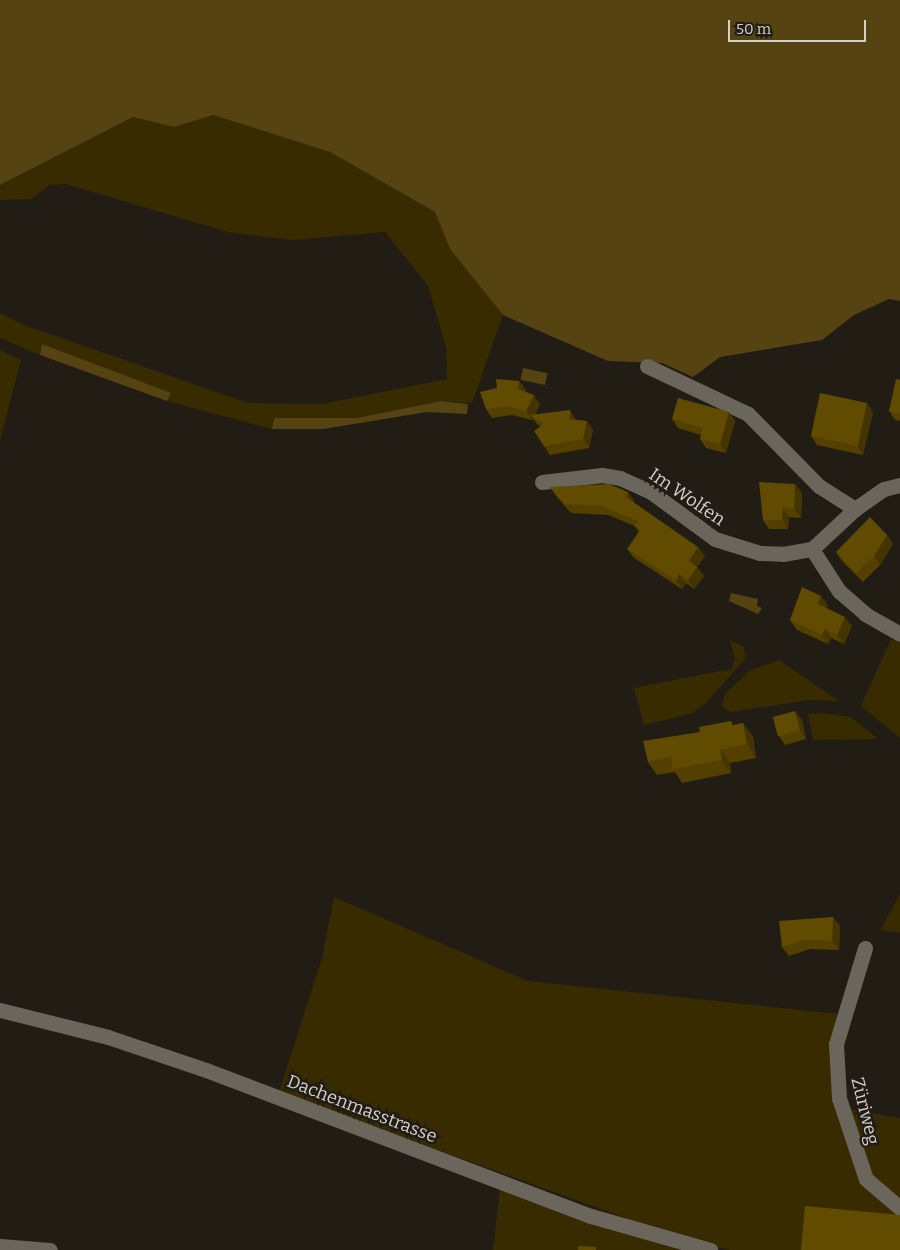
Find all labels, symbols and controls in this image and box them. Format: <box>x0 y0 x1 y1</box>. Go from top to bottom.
scale bar <box>730 10 868 42</box>
text: 50 m <box>736 20 771 38</box>
street label: Im Wolfen <box>645 464 729 530</box>
street label: Dachenmasstrasse <box>284 1070 440 1148</box>
street label: Züriweg <box>846 1075 884 1147</box>

